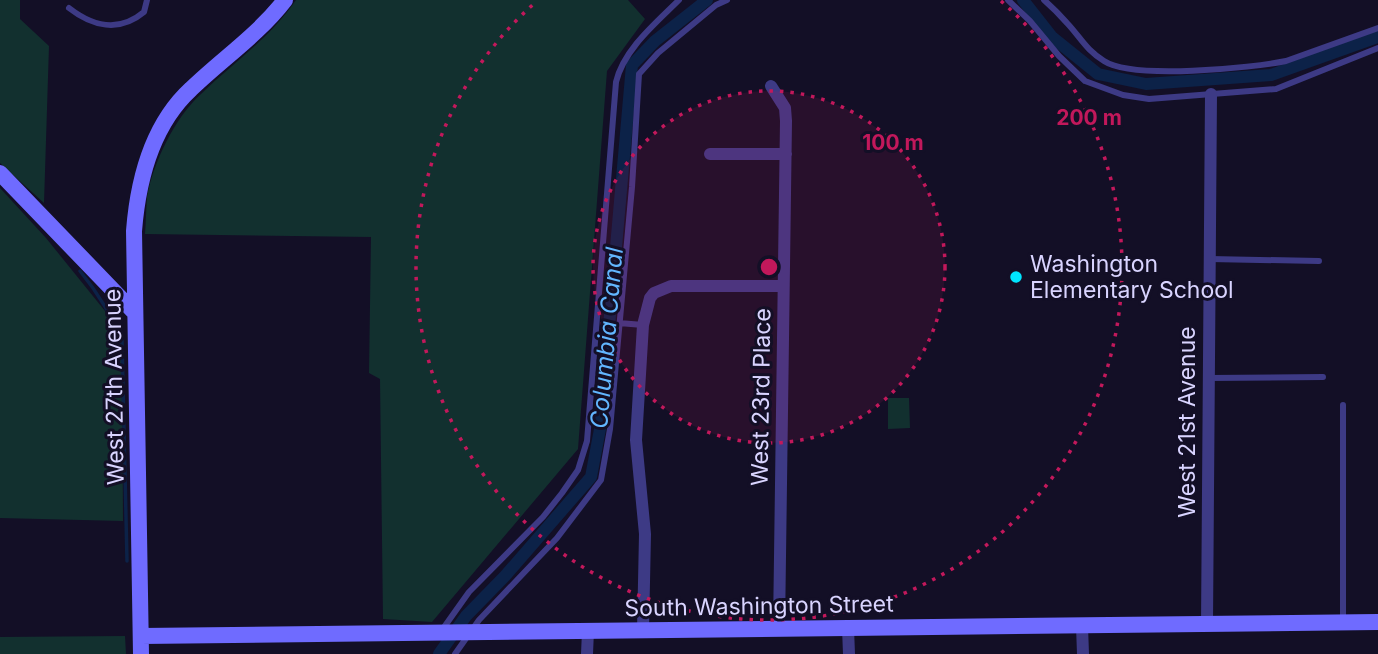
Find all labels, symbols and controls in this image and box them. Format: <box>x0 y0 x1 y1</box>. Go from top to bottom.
text: 200 m <box>1056 105 1122 130</box>
text: 100 m <box>862 130 924 155</box>
water label: Columbia Canal <box>584 246 629 430</box>
place label: Washington Elementary School <box>1030 250 1234 304</box>
centre of rings <box>757 255 781 279</box>
marker: Washington Elementary School <box>1008 269 1024 285</box>
street label: West 27th Avenue <box>98 289 130 485</box>
street label: West 23rd Place <box>745 308 777 486</box>
street label: West 21st Avenue <box>1173 326 1201 518</box>
street label: South Washington Street <box>624 590 894 622</box>

